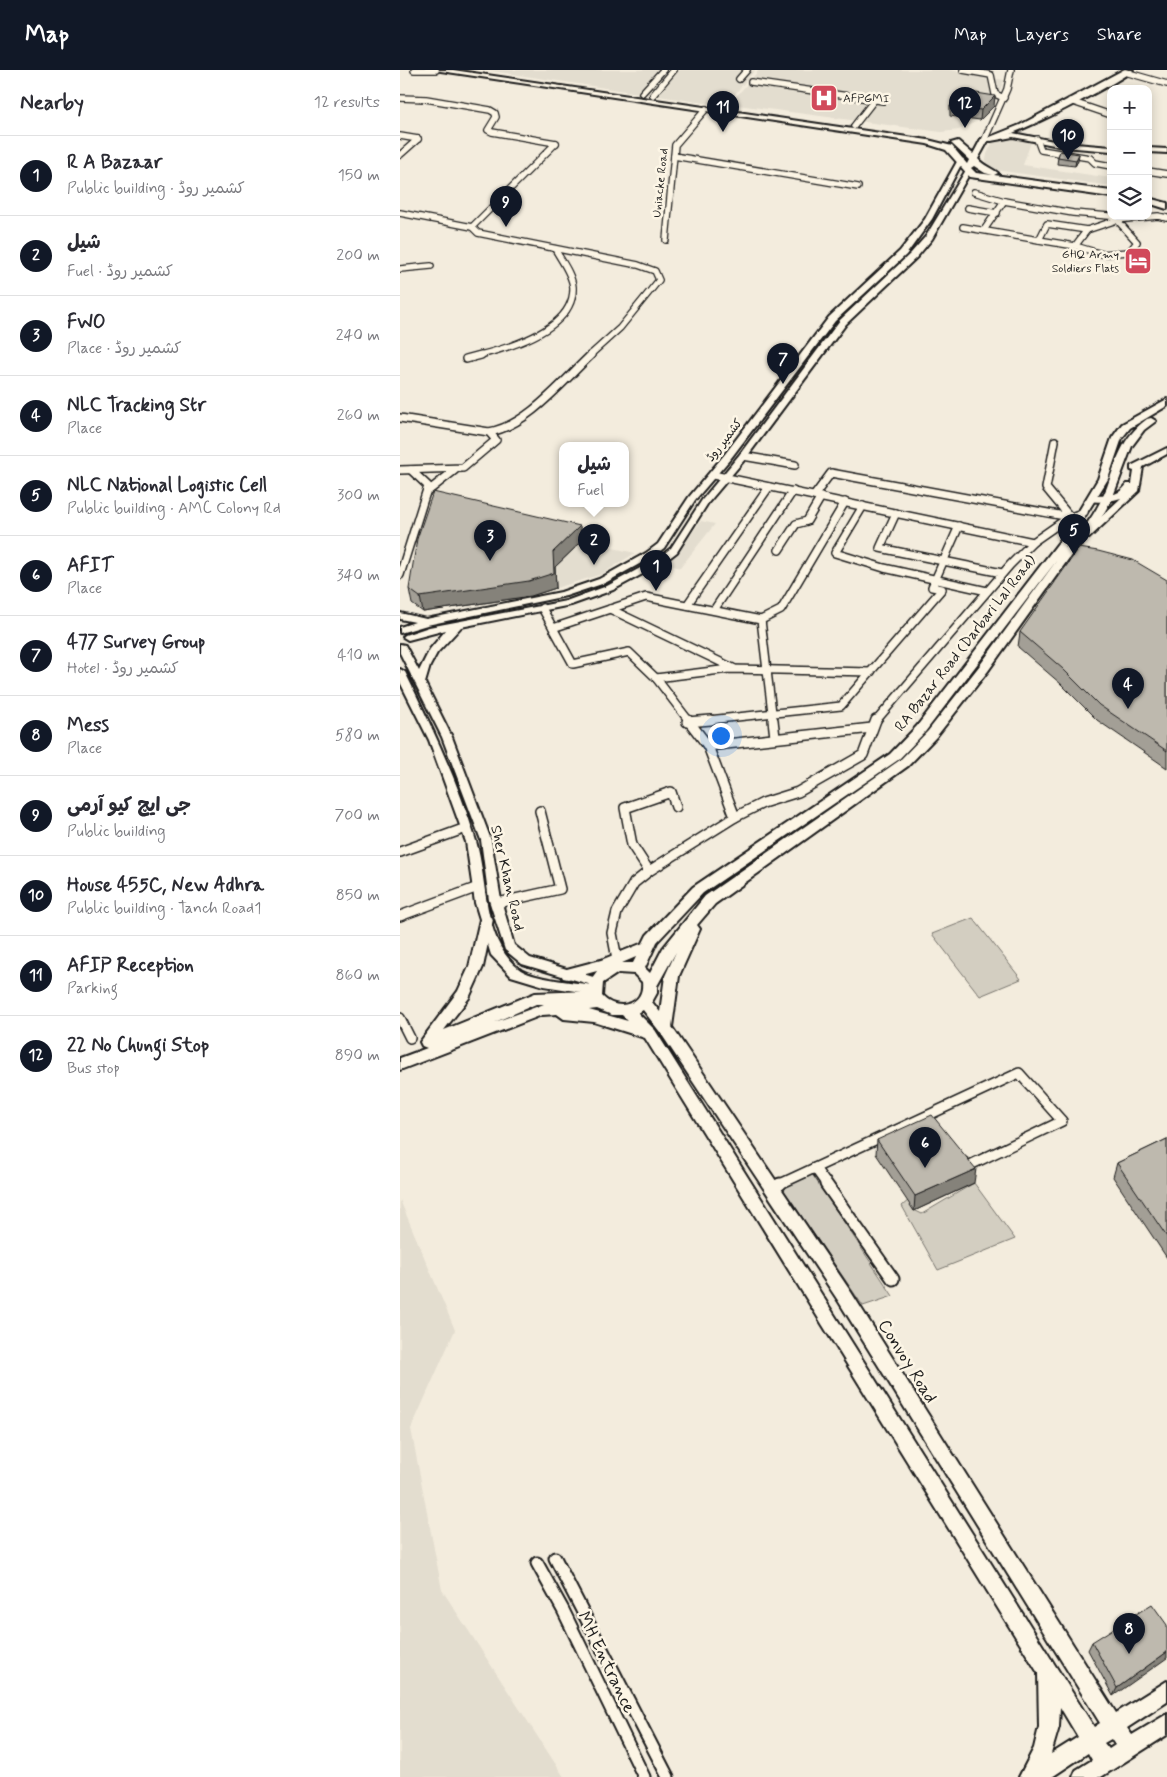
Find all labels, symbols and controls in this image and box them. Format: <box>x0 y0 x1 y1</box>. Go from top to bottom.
text: Map <box>25 20 69 51</box>
text: Map <box>954 23 987 47</box>
text: Layers <box>1015 23 1069 47</box>
text: Share <box>1097 23 1142 47</box>
hospital icon: AFPGMI <box>809 83 839 113</box>
map controls <box>1107 85 1152 220</box>
button: + <box>1107 85 1152 130</box>
pin: 12 <box>949 87 981 128</box>
text: Nearby <box>20 89 84 117</box>
pin: 11 <box>707 91 739 132</box>
place label: AFPGMI <box>843 91 889 107</box>
text: 12 results <box>314 92 380 113</box>
pin: 10 <box>1052 119 1084 160</box>
button: − <box>1107 130 1152 175</box>
street label: Uniacke Road <box>649 148 673 219</box>
text: R A Bazaar <box>67 150 162 175</box>
text: 1 <box>32 165 40 186</box>
text: 150 m <box>338 165 380 186</box>
button: layers <box>1107 175 1152 220</box>
text: Public building · کشمیر روڈ <box>67 178 245 199</box>
pin: 9 <box>490 186 522 227</box>
text: شیل <box>67 230 101 255</box>
text: 2 <box>32 245 40 266</box>
text: 200 m <box>336 245 380 266</box>
hotel icon: GHQ Army Soldiers Flats <box>1123 246 1153 276</box>
place label: GHQ Army Soldiers Flats <box>1052 247 1119 277</box>
text: Fuel · کشمیر روڈ <box>67 261 173 282</box>
text: FWO <box>67 310 106 335</box>
text: 3 <box>32 325 40 346</box>
text: 240 m <box>336 325 380 346</box>
text: Place · کشمیر روڈ <box>67 338 182 359</box>
pin: 7 <box>767 343 799 384</box>
text: NLC Tracking Str <box>67 393 206 418</box>
text: 4 <box>31 405 41 426</box>
text: 260 m <box>337 405 380 426</box>
street label: کشمیر روڈ <box>703 416 747 465</box>
text: Place <box>67 418 102 439</box>
popup <box>559 442 629 507</box>
text: شیل <box>577 452 611 477</box>
text: NLC National Logistic Cell <box>67 473 267 498</box>
text: Fuel <box>577 480 604 501</box>
text: 5 <box>31 485 41 506</box>
text: 300 m <box>337 485 380 506</box>
text: Public building · AMC Colony Rd <box>67 498 281 519</box>
pin: 5 <box>1058 514 1090 555</box>
pin: 3 <box>474 520 506 561</box>
pin: 2 <box>578 524 610 565</box>
pin: 1 <box>640 550 672 591</box>
street label: RA Bazar Road (Darbari Lal Road) <box>891 551 1041 736</box>
text: AFIT <box>67 553 113 578</box>
text: 6 <box>32 565 40 586</box>
text: 340 m <box>336 565 380 586</box>
text: Place <box>67 578 102 599</box>
text: 477 Survey Group <box>67 630 205 655</box>
text: 7 <box>31 645 41 666</box>
text: 410 m <box>337 645 380 666</box>
text: Hotel · کشمیر روڈ <box>67 658 179 679</box>
pin: 4 <box>1112 668 1144 709</box>
text: Mess <box>67 713 109 738</box>
your location <box>708 723 734 749</box>
text: 8 <box>31 725 41 746</box>
text: 580 m <box>335 725 380 746</box>
text: Place <box>67 738 102 759</box>
text: جی ایچ کیو آرمی <box>67 793 191 818</box>
text: 9 <box>32 805 40 826</box>
text: 700 m <box>334 805 380 826</box>
text: Public building <box>67 821 166 842</box>
street label: Sher Khan Road <box>485 823 529 933</box>
text: House 455C, New Adhra <box>67 873 264 898</box>
text: 10 <box>28 885 44 906</box>
text: 850 m <box>336 885 380 906</box>
text: Public building · Tanch Road1 <box>67 898 261 919</box>
text: AFIP Reception <box>67 953 194 978</box>
text: 11 <box>29 965 43 986</box>
text: 860 m <box>335 965 380 986</box>
text: Parking <box>67 978 118 999</box>
text: 22 No Chungi Stop <box>67 1033 209 1058</box>
text: 12 <box>28 1045 44 1066</box>
text: 890 m <box>335 1045 380 1066</box>
text: Bus stop <box>67 1058 120 1079</box>
pin: 6 <box>909 1127 941 1168</box>
street label: Convoy Road <box>872 1315 942 1408</box>
street label: MH Entrance <box>571 1608 641 1717</box>
pin: 8 <box>1113 1613 1145 1654</box>

